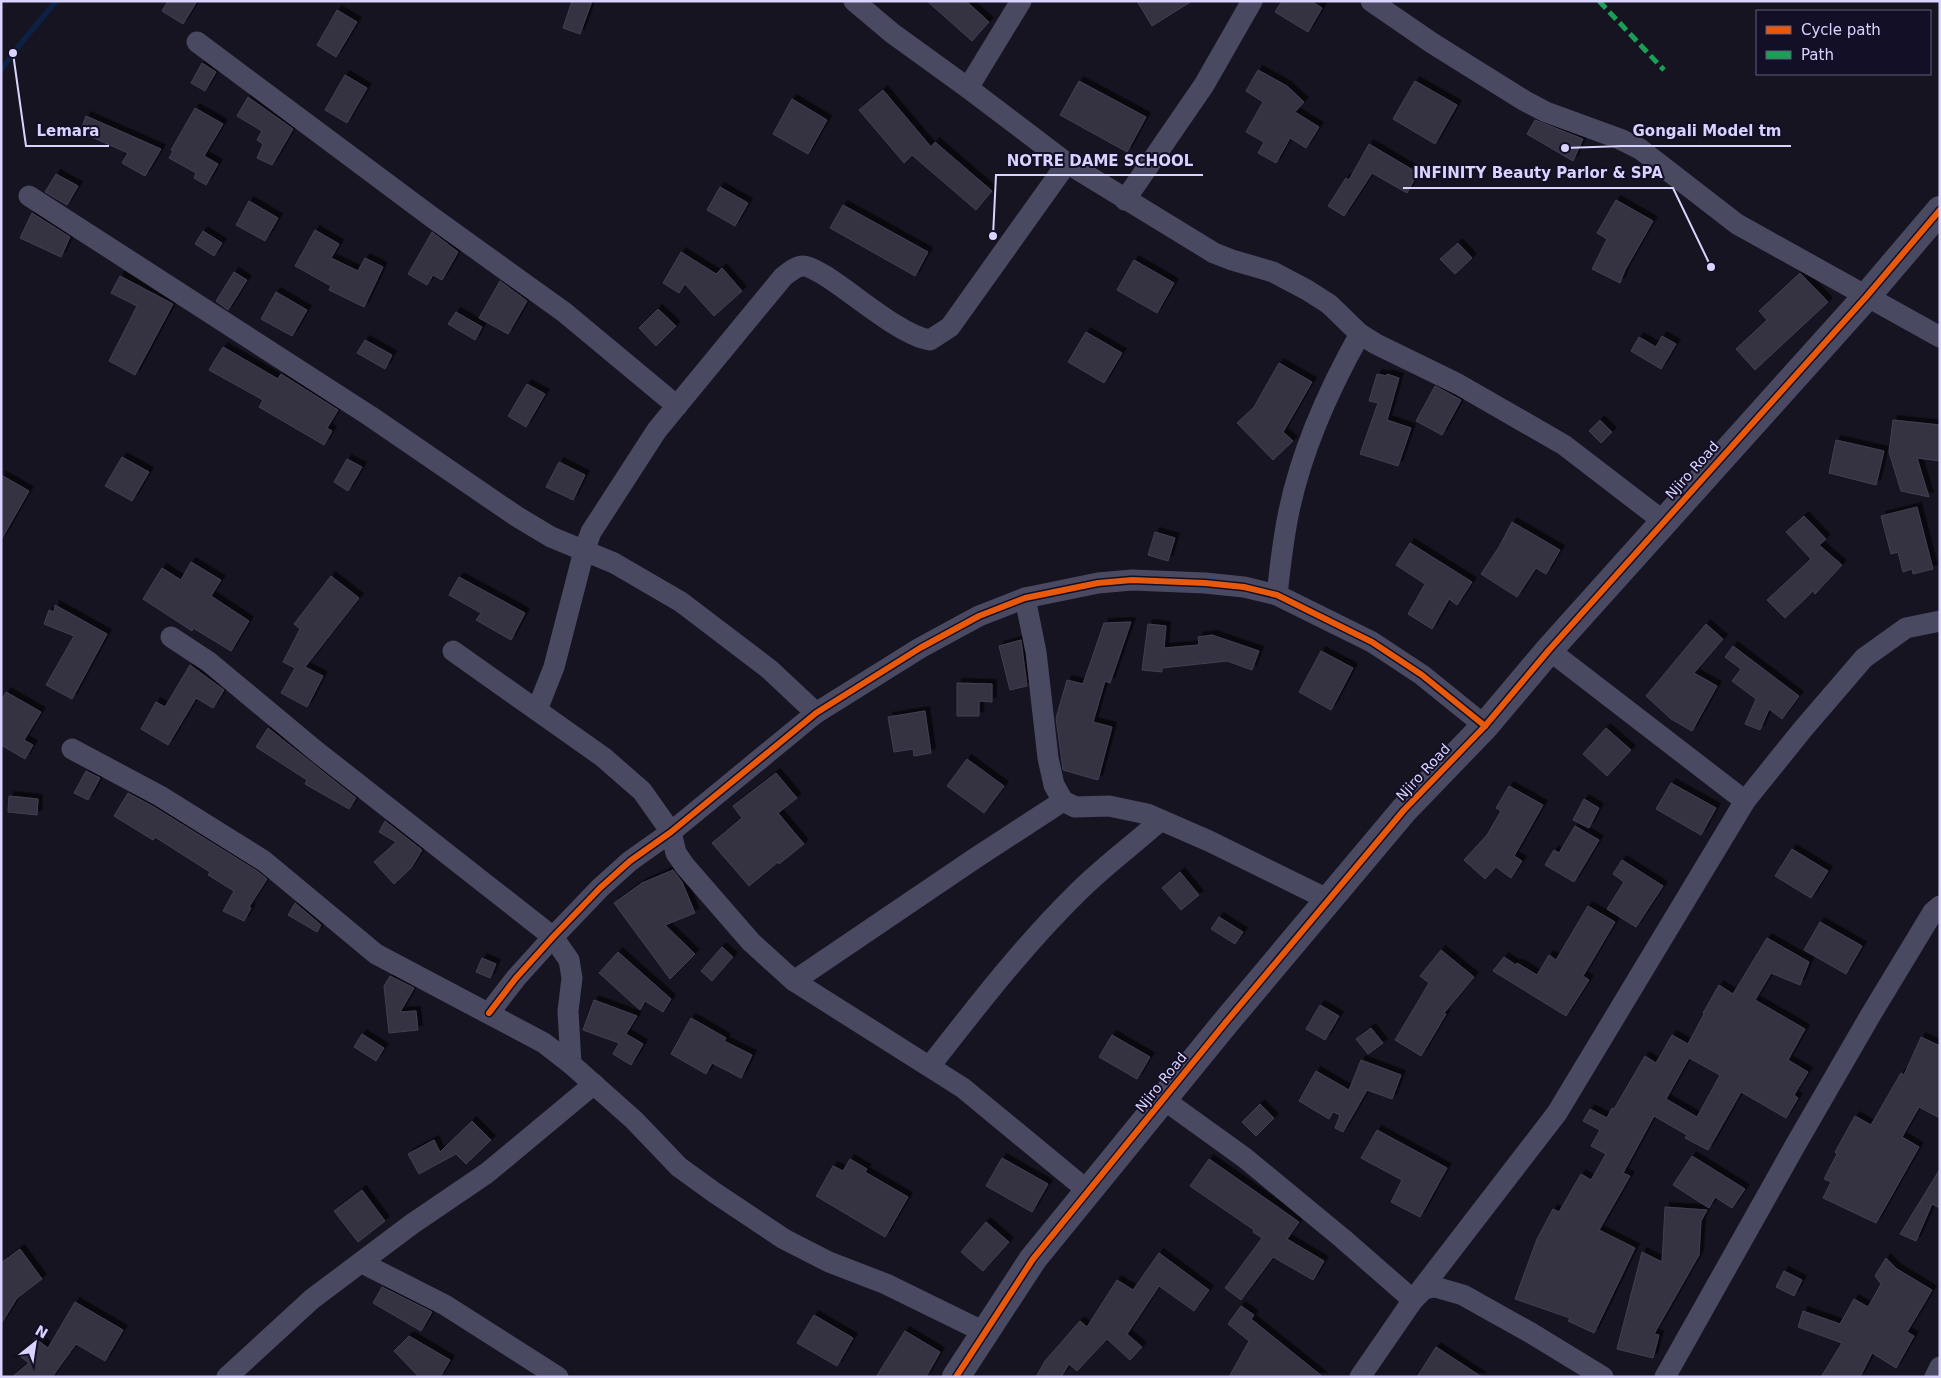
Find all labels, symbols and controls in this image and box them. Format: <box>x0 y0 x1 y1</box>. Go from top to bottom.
legend <box>1756 10 1931 75</box>
text: Cycle path <box>1801 21 1881 39</box>
text: Path <box>1801 46 1834 64</box>
callout: Lemara <box>26 116 109 146</box>
callout: Gongali Model tm <box>1622 116 1791 146</box>
text: Lemara <box>36 122 100 140</box>
text: Gongali Model tm <box>1633 122 1781 140</box>
callout: NOTRE DAME SCHOOL <box>996 145 1203 175</box>
text: NOTRE DAME SCHOOL <box>1007 152 1194 170</box>
callout: INFINITY Beauty Parlor & SPA <box>1403 158 1673 188</box>
text: INFINITY Beauty Parlor & SPA <box>1413 164 1663 182</box>
street label: Njiro Road <box>1662 438 1722 502</box>
street label: Njiro Road <box>1393 740 1453 804</box>
street label: Njiro Road <box>1132 1049 1190 1115</box>
north arrow <box>10 1318 60 1368</box>
text: N <box>32 1322 51 1342</box>

